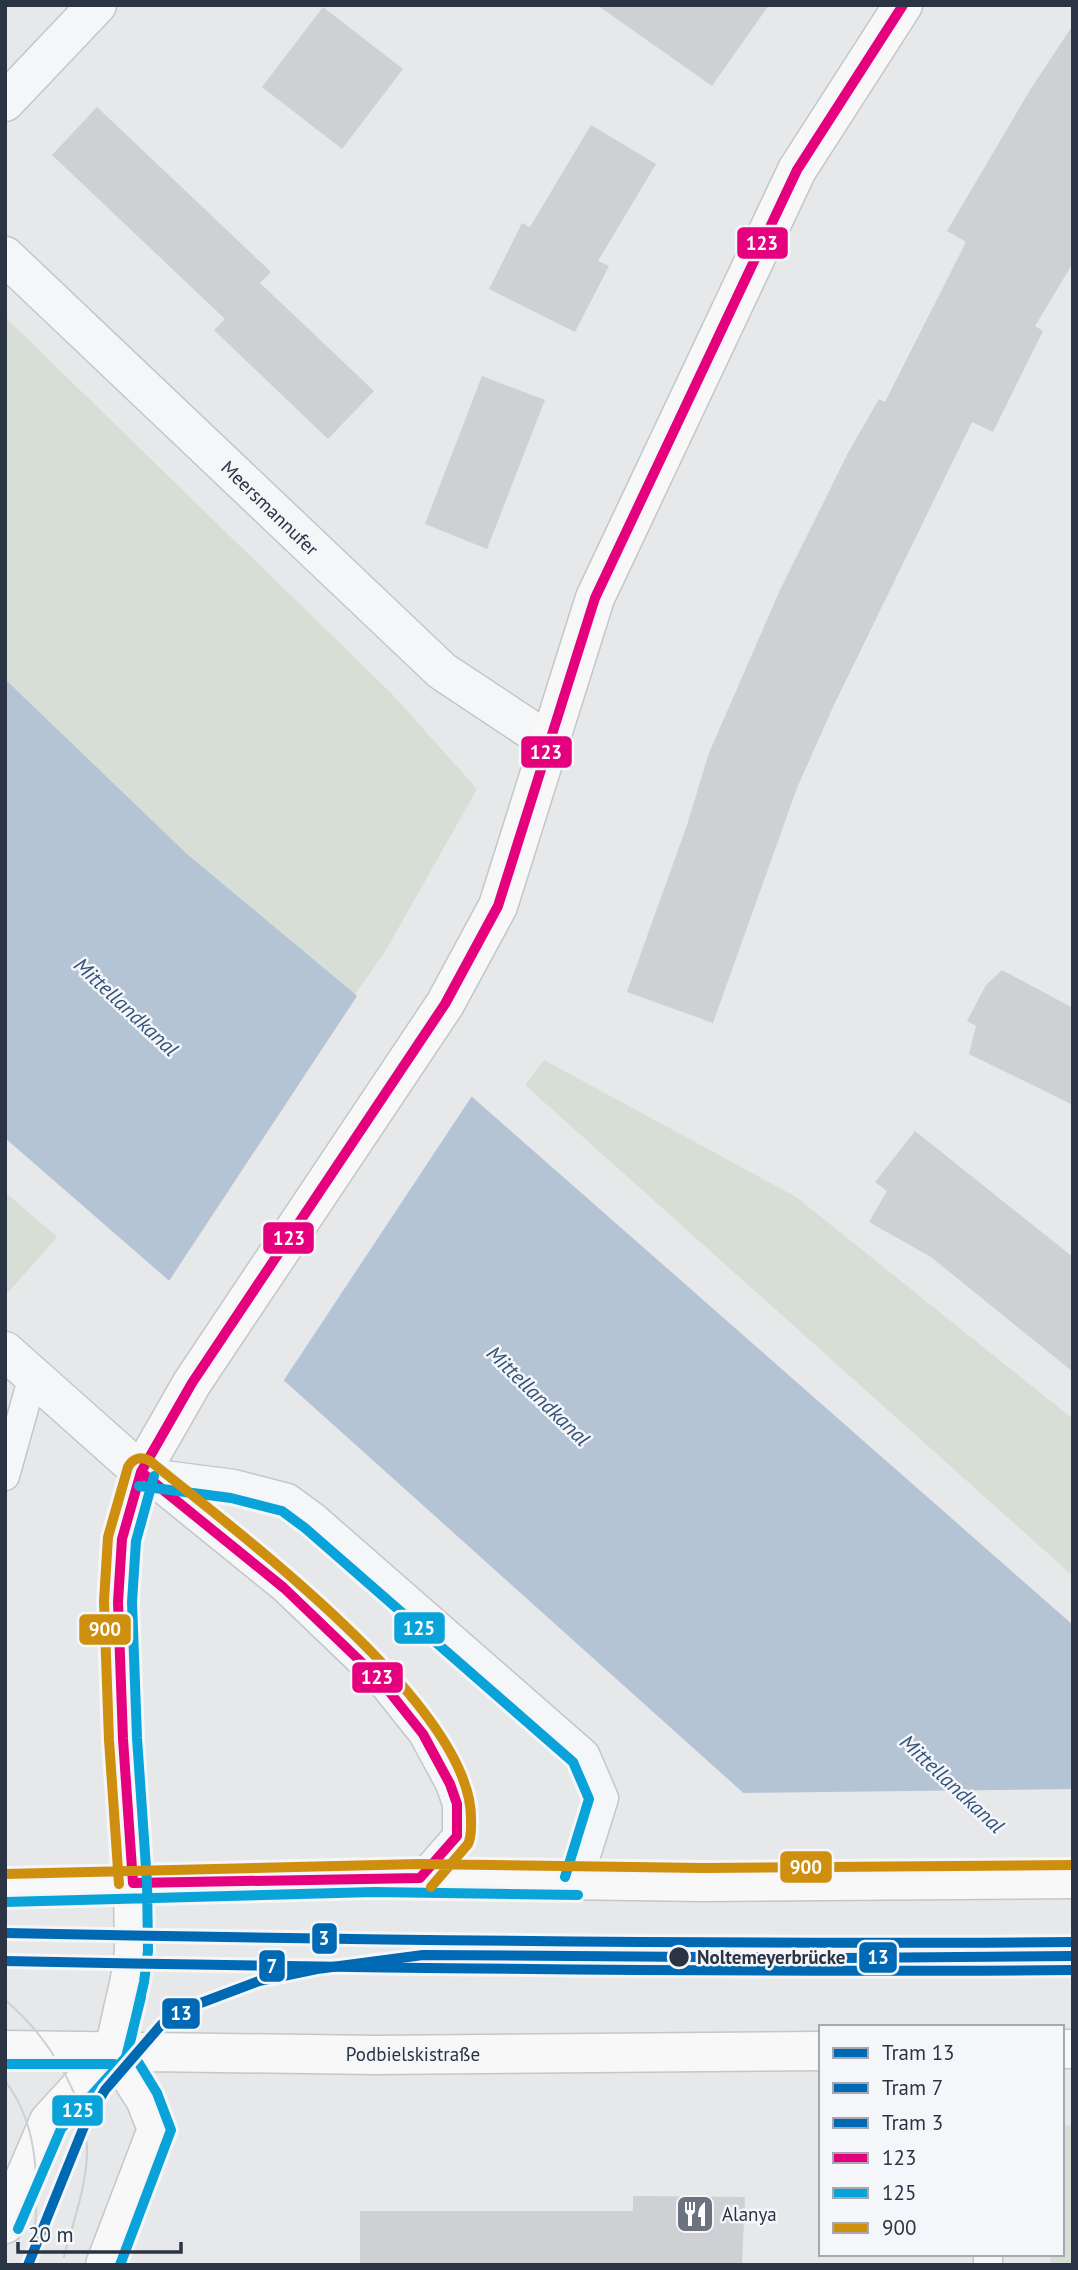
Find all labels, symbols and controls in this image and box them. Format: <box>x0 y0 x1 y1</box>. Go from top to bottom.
line badge: 123 <box>736 226 789 260</box>
text: 123 <box>746 231 778 255</box>
street label: Meersmannufer <box>216 455 324 561</box>
line badge: 123 <box>520 735 573 769</box>
text: 123 <box>530 740 562 764</box>
water label: Mittellandkanal <box>68 951 185 1062</box>
line badge: 123 <box>262 1221 315 1255</box>
text: 123 <box>273 1226 305 1250</box>
water label: Mittellandkanal <box>481 1340 596 1452</box>
line badge: 125 <box>393 1611 446 1645</box>
line badge: 900 <box>78 1613 132 1646</box>
text: 125 <box>403 1616 435 1640</box>
text: 900 <box>89 1617 121 1641</box>
line badge: 123 <box>351 1661 404 1694</box>
text: 123 <box>361 1665 393 1689</box>
water label: Mittellandkanal <box>894 1728 1011 1839</box>
line badge: 900 <box>779 1850 833 1884</box>
text: 900 <box>790 1855 822 1879</box>
line badge: 3 <box>311 1922 338 1955</box>
text: 3 <box>319 1926 329 1950</box>
line badge: 13 <box>858 1941 898 1974</box>
marker: Noltemeyerbrücke <box>667 1945 691 1969</box>
place label: Noltemeyerbrücke <box>697 1945 845 1969</box>
text: 13 <box>867 1945 889 1969</box>
line badge: 7 <box>258 1949 286 1983</box>
text: 7 <box>267 1954 277 1978</box>
line badge: 13 <box>161 1997 201 2030</box>
text: 13 <box>170 2001 192 2025</box>
legend <box>819 2025 1064 2256</box>
text: Tram 13 <box>882 2039 955 2066</box>
street label: Podbielskistraße <box>346 2042 480 2066</box>
text: Tram 7 <box>882 2074 943 2101</box>
line badge: 125 <box>51 2094 104 2127</box>
text: 125 <box>62 2098 94 2122</box>
text: Tram 3 <box>882 2109 943 2136</box>
text: 123 <box>882 2144 916 2171</box>
text: 125 <box>882 2179 916 2206</box>
restaurant icon: Alanya <box>674 2193 716 2235</box>
place label: Alanya <box>722 2202 777 2226</box>
scale bar <box>18 2210 180 2254</box>
text: 900 <box>882 2214 916 2241</box>
text: 20 m <box>28 2221 74 2248</box>

